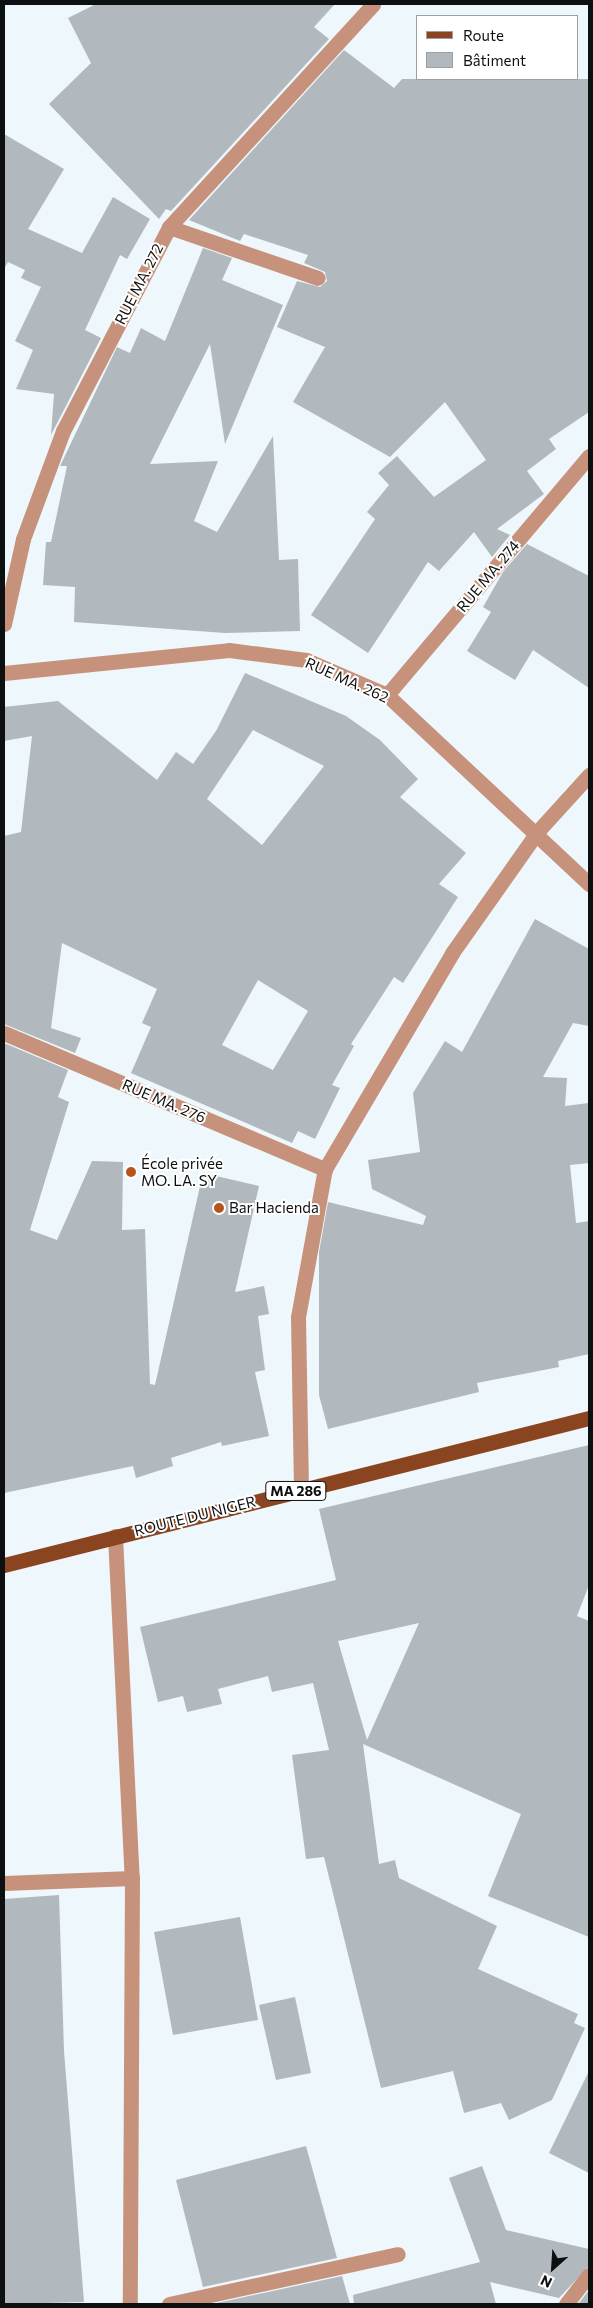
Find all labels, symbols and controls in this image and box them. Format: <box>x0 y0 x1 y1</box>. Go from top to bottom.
legend <box>416 15 578 80</box>
text: Route <box>463 26 504 44</box>
text: Bâtiment <box>463 51 526 69</box>
street label: RUE MA. 272 <box>111 241 167 327</box>
street label: RUE MA. 274 <box>453 537 523 615</box>
street label: RUE MA. 262 <box>303 654 391 706</box>
street label: RUE MA. 276 <box>120 1075 208 1127</box>
place label: École privée MO. LA. SY <box>141 1154 223 1189</box>
marker: École privée MO. LA. SY <box>125 1166 137 1178</box>
place label: Bar Hacienda <box>229 1199 319 1217</box>
marker: Bar Hacienda <box>213 1202 225 1214</box>
road number: MA 286 <box>265 1480 327 1502</box>
street label: ROUTE DU NIGER <box>132 1492 258 1540</box>
north arrow <box>528 2243 578 2293</box>
text: N <box>538 2272 555 2292</box>

